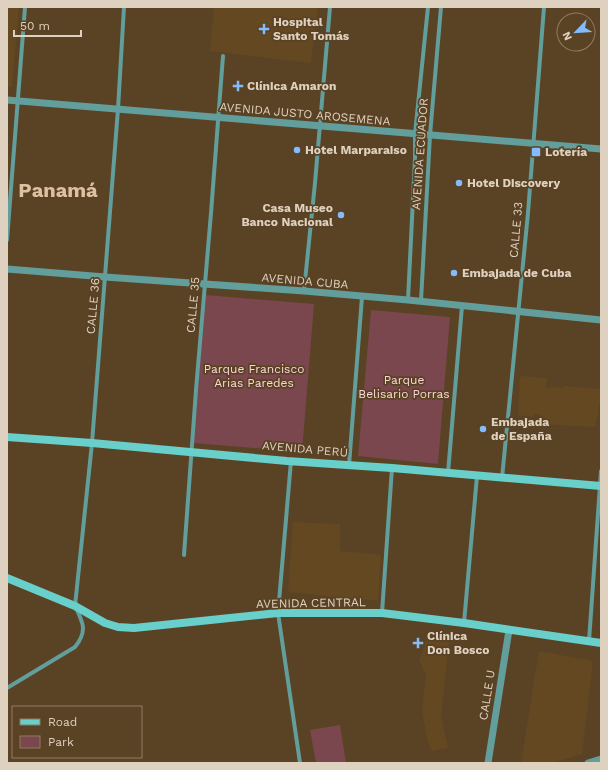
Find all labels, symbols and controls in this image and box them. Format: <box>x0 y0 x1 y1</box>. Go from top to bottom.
scale bar <box>14 12 81 38</box>
north arrow <box>556 12 596 52</box>
place label: Hospital Santo Tomás <box>273 15 350 43</box>
text: 50 m <box>20 19 50 33</box>
marker: Hospital Santo Tomás <box>258 23 270 35</box>
text: N <box>560 30 575 42</box>
place label: Clínica Amaron <box>247 79 336 93</box>
marker: Clínica Amaron <box>232 80 244 92</box>
street label: AVENIDA ECUADOR <box>409 97 431 211</box>
street label: AVENIDA JUSTO AROSEMENA <box>219 100 391 128</box>
place label: Hotel Marparaiso <box>305 143 407 157</box>
marker: Hotel Marparaiso <box>292 145 302 155</box>
place label: Lotería <box>545 145 587 159</box>
marker: Lotería <box>530 146 542 158</box>
place label: Hotel Discovery <box>467 176 560 190</box>
district label: Panamá <box>18 178 98 202</box>
marker: Hotel Discovery <box>454 178 464 188</box>
place label: Casa Museo Banco Nacional <box>241 201 333 229</box>
street label: CALLE 33 <box>507 201 525 259</box>
marker: Casa Museo Banco Nacional <box>336 210 346 220</box>
place label: Embajada de Cuba <box>462 266 571 280</box>
marker: Embajada de Cuba <box>449 268 459 278</box>
street label: AVENIDA CUBA <box>261 270 349 292</box>
street label: CALLE 35 <box>184 276 202 334</box>
street label: CALLE 36 <box>84 277 102 335</box>
park label: Parque Francisco Arias Paredes <box>204 362 304 390</box>
park label: Parque Belisario Porras <box>358 373 450 401</box>
place label: Embajada de España <box>491 415 552 443</box>
marker: Embajada de España <box>478 424 488 434</box>
street label: AVENIDA PERÚ <box>261 438 349 460</box>
street label: AVENIDA CENTRAL <box>256 595 366 611</box>
place label: Clínica Don Bosco <box>427 629 489 657</box>
marker: Clínica Don Bosco <box>412 637 424 649</box>
street label: CALLE U <box>476 669 498 721</box>
legend <box>12 706 142 758</box>
text: Road <box>48 715 77 729</box>
text: Park <box>48 735 74 749</box>

